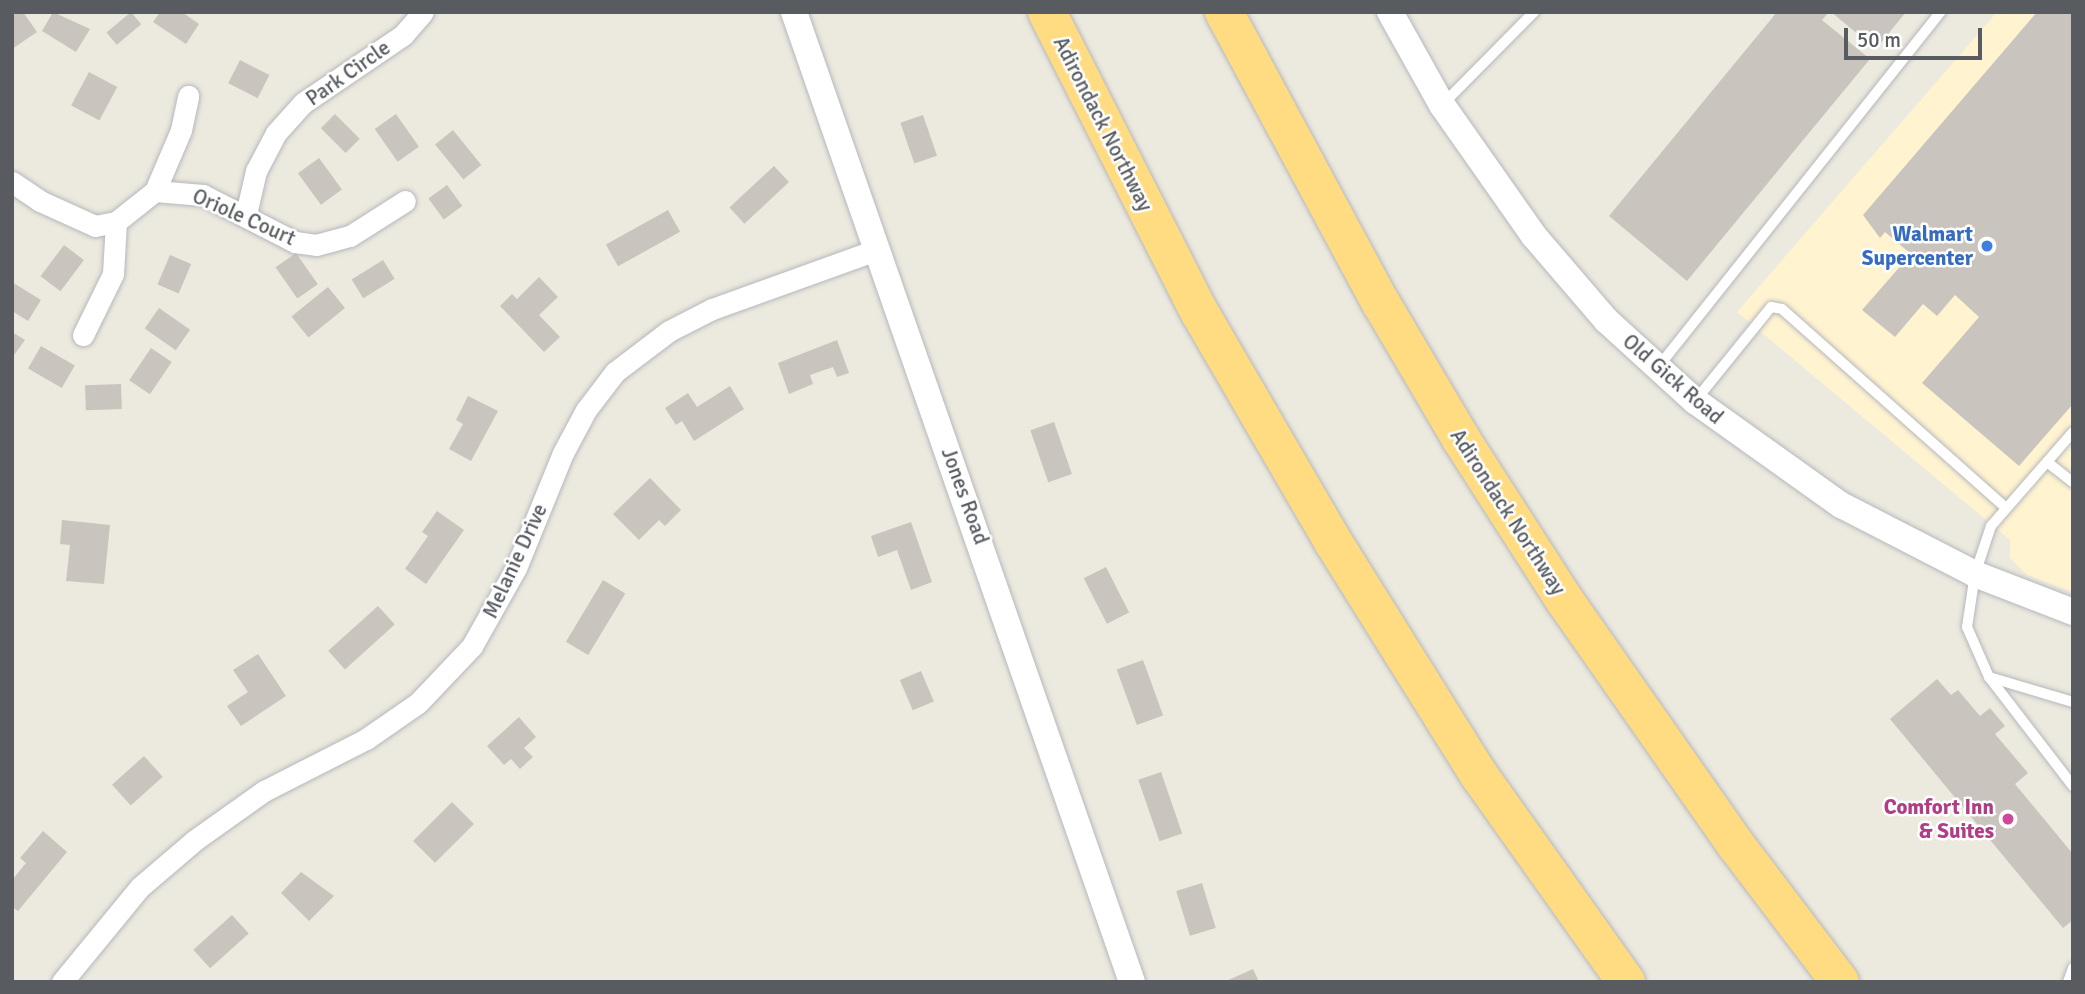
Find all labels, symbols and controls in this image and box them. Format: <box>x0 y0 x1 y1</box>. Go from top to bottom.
scale bar <box>1847 14 1985 58</box>
text: 50 m <box>1857 27 1901 53</box>
street label: Adirondack Northway <box>1048 32 1158 216</box>
street label: Park Circle <box>301 35 395 111</box>
street label: Oriole Court <box>189 183 299 251</box>
place label: Walmart Supercenter <box>1862 221 1973 271</box>
marker: Walmart Supercenter <box>1979 238 1995 254</box>
street label: Old Gick Road <box>1618 329 1728 429</box>
street label: Adirondack Northway <box>1445 424 1571 600</box>
street label: Jones Road <box>936 444 994 548</box>
street label: Melanie Drive <box>477 500 553 622</box>
place label: Comfort Inn & Suites <box>1884 794 1994 844</box>
marker: Comfort Inn & Suites <box>2000 811 2016 827</box>

